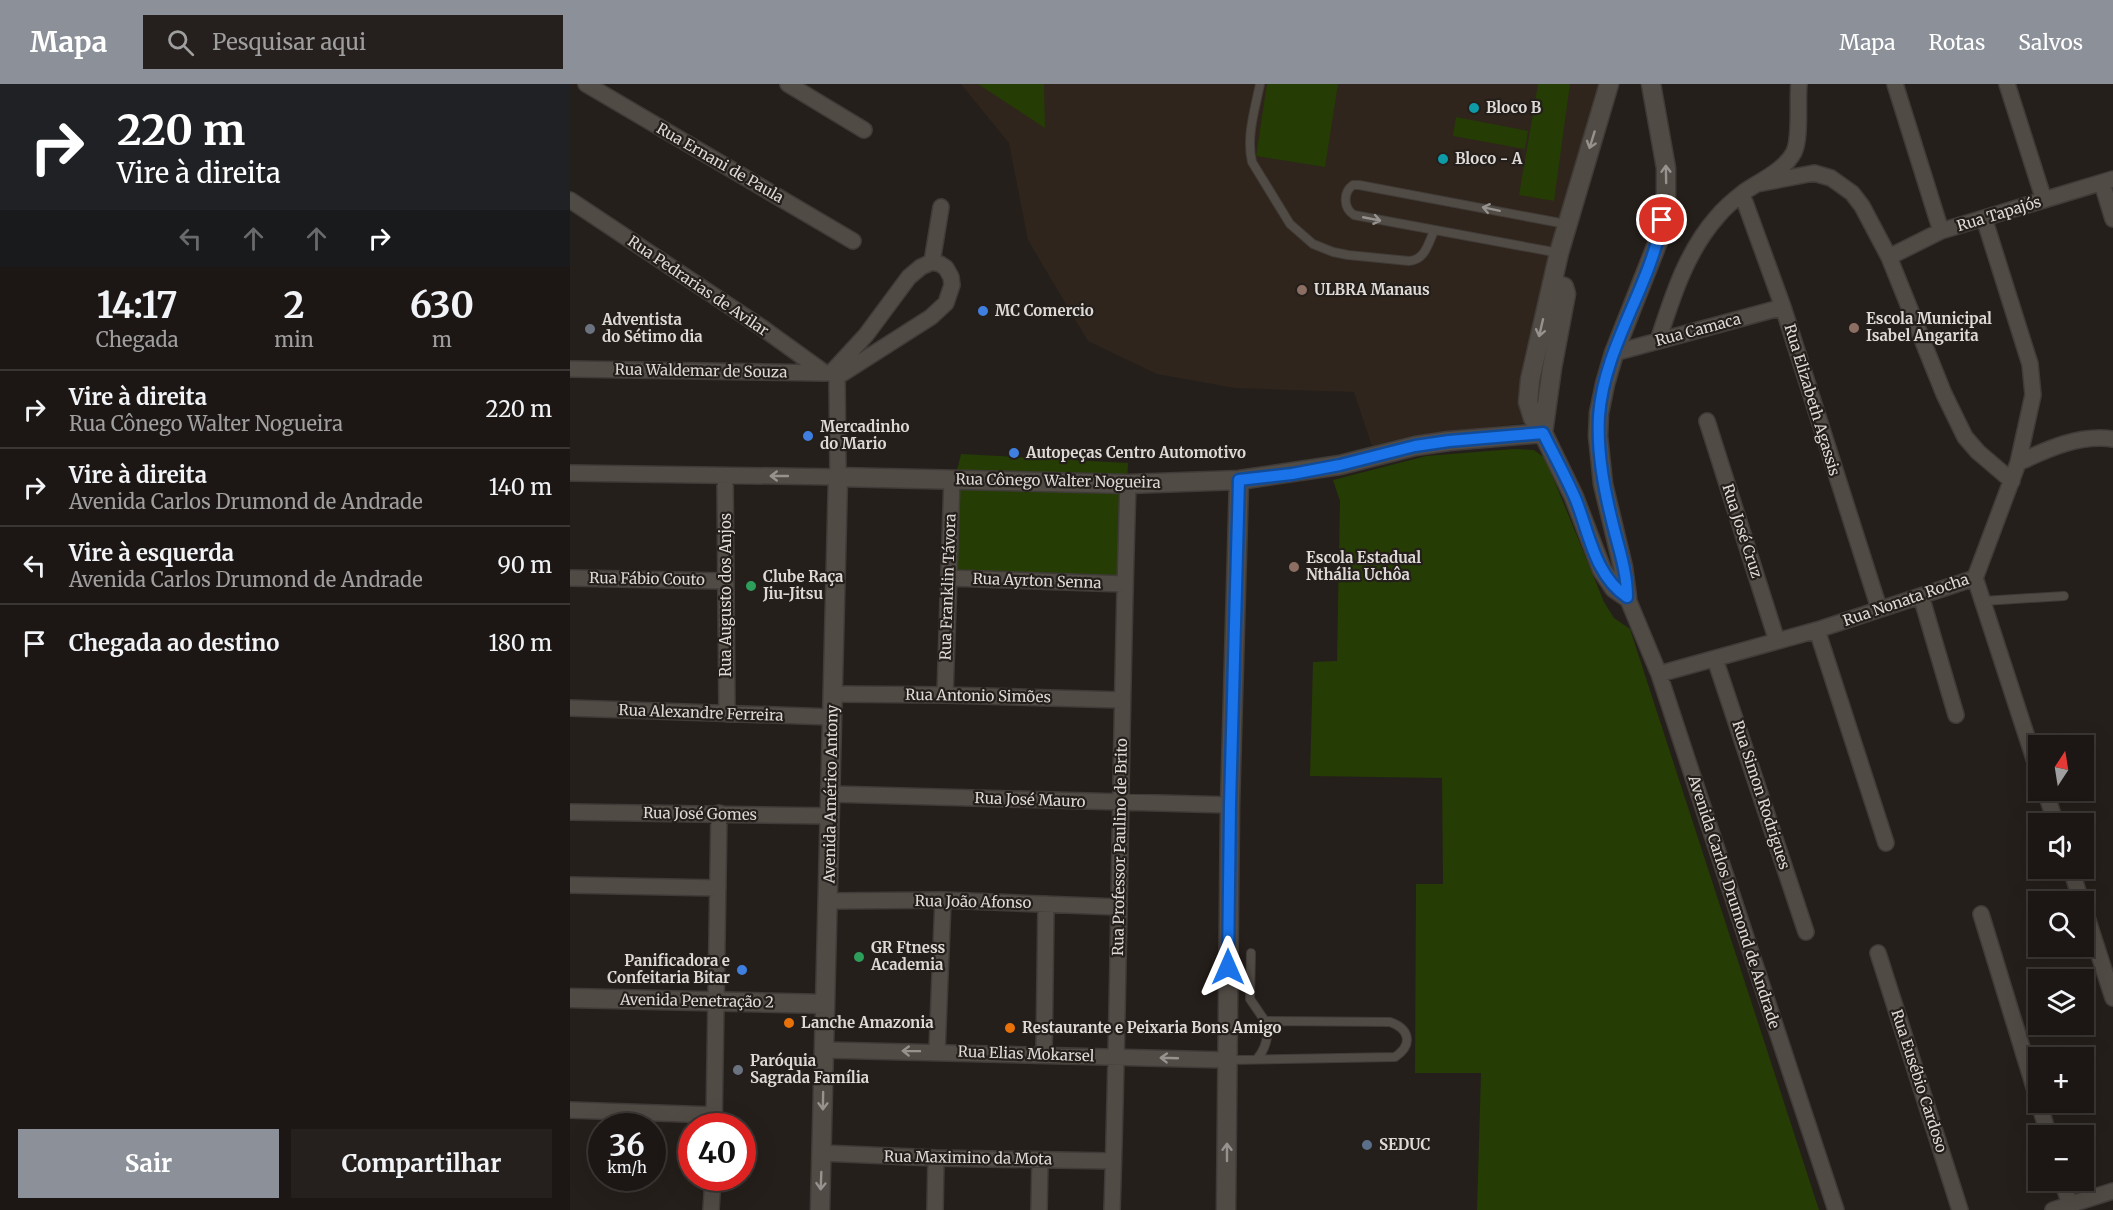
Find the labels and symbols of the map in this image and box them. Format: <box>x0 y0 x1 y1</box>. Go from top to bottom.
place label: Bloco B <box>1486 98 1542 117</box>
marker: Bloco B <box>1467 101 1481 115</box>
street label: Rua Ernani de Paula <box>653 118 787 207</box>
one-way arrow <box>1586 130 1597 149</box>
place label: Bloco - A <box>1455 149 1523 168</box>
marker: Bloco - A <box>1436 152 1450 166</box>
one-way arrow <box>1660 165 1672 185</box>
street label: Rua Tapajós <box>1954 192 2043 235</box>
pin <box>1636 194 1687 245</box>
one-way arrow <box>1482 203 1501 215</box>
one-way arrow <box>1361 214 1381 225</box>
street label: Rua Pedrarias de Avilar <box>624 231 773 340</box>
place label: ULBRA Manaus <box>1314 280 1430 299</box>
marker: ULBRA Manaus <box>1295 283 1309 297</box>
place label: MC Comercio <box>995 301 1094 320</box>
marker: MC Comercio <box>976 304 990 318</box>
street label: Rua Camaca <box>1653 309 1743 350</box>
place label: Escola Municipal Isabel Angarita <box>1866 309 1992 345</box>
place label: Adventista do Sétimo dia <box>601 310 703 346</box>
one-way arrow <box>1535 318 1547 337</box>
marker: Escola Municipal Isabel Angarita <box>1847 321 1861 335</box>
marker: Adventista do Sétimo dia <box>583 322 597 336</box>
street label: Rua Elizabeth Agassis <box>1780 322 1845 478</box>
street label: Rua Waldemar de Souza <box>614 359 788 382</box>
place label: Mercadinho do Mario <box>820 417 909 453</box>
marker: Mercadinho do Mario <box>801 429 815 443</box>
place label: Autopeças Centro Automotivo <box>1025 443 1246 462</box>
marker: Autopeças Centro Automotivo <box>1007 446 1021 460</box>
street label: Rua Cônego Walter Nogueira <box>955 469 1161 492</box>
one-way arrow <box>770 470 790 482</box>
street label: Rua José Cruz <box>1718 481 1767 580</box>
street label: Rua Augusto dos Anjos <box>716 513 735 677</box>
street label: Rua Franklin Távora <box>935 513 960 661</box>
place label: Escola Estadual Nthália Uchôa <box>1306 548 1421 584</box>
marker: Escola Estadual Nthália Uchôa <box>1287 560 1301 574</box>
place label: Clube Raça Jiu-Jitsu <box>762 567 844 603</box>
street label: Rua Fábio Couto <box>589 568 705 589</box>
street label: Rua Ayrton Senna <box>972 569 1102 592</box>
street label: Rua Nonata Rocha <box>1840 569 1971 630</box>
marker: Clube Raça Jiu-Jitsu <box>744 579 758 593</box>
street label: Rua Antonio Simões <box>905 685 1051 706</box>
street label: Rua Alexandre Ferreira <box>618 700 784 725</box>
street label: Avenida Américo Antony <box>819 704 842 885</box>
street label: Rua Simon Rodrigues <box>1728 718 1795 872</box>
north arrow <box>2028 735 2094 801</box>
street label: Rua Professor Paulino de Brito <box>1108 738 1131 956</box>
street label: Avenida Carlos Drumond de Andrade <box>1684 772 1785 1031</box>
street label: Rua José Mauro <box>974 788 1086 811</box>
street label: Rua José Gomes <box>643 803 757 824</box>
street label: Rua João Afonso <box>915 891 1032 912</box>
position arrow <box>1196 935 1260 999</box>
place label: GR Ftness Academia <box>870 938 946 974</box>
marker: GR Ftness Academia <box>852 950 866 964</box>
place label: Panificadora e Confeitaria Bitar <box>607 951 730 987</box>
marker: Panificadora e Confeitaria Bitar <box>735 963 749 977</box>
street label: Avenida Penetração 2 <box>619 990 774 1011</box>
street label: Rua Eusébio Cardoso <box>1887 1007 1952 1155</box>
place label: Lanche Amazonia <box>801 1013 934 1032</box>
marker: Lanche Amazonia <box>782 1016 796 1030</box>
place label: Restaurante e Peixaria Bons Amigo <box>1022 1018 1281 1037</box>
marker: Restaurante e Peixaria Bons Amigo <box>1003 1021 1017 1035</box>
street label: Rua Elias Mokarsel <box>957 1042 1095 1065</box>
one-way arrow <box>902 1045 922 1057</box>
place label: Paróquia Sagrada Família <box>750 1051 870 1087</box>
one-way arrow <box>1159 1052 1179 1064</box>
marker: Paróquia Sagrada Família <box>731 1063 745 1077</box>
one-way arrow <box>818 1091 829 1111</box>
speed limit sign: 40 <box>678 1113 756 1191</box>
place label: SEDUC <box>1379 1135 1430 1154</box>
marker: SEDUC <box>1360 1138 1374 1152</box>
one-way arrow <box>1221 1142 1233 1162</box>
street label: Rua Maximino da Mota <box>884 1147 1052 1168</box>
one-way arrow <box>816 1171 827 1191</box>

